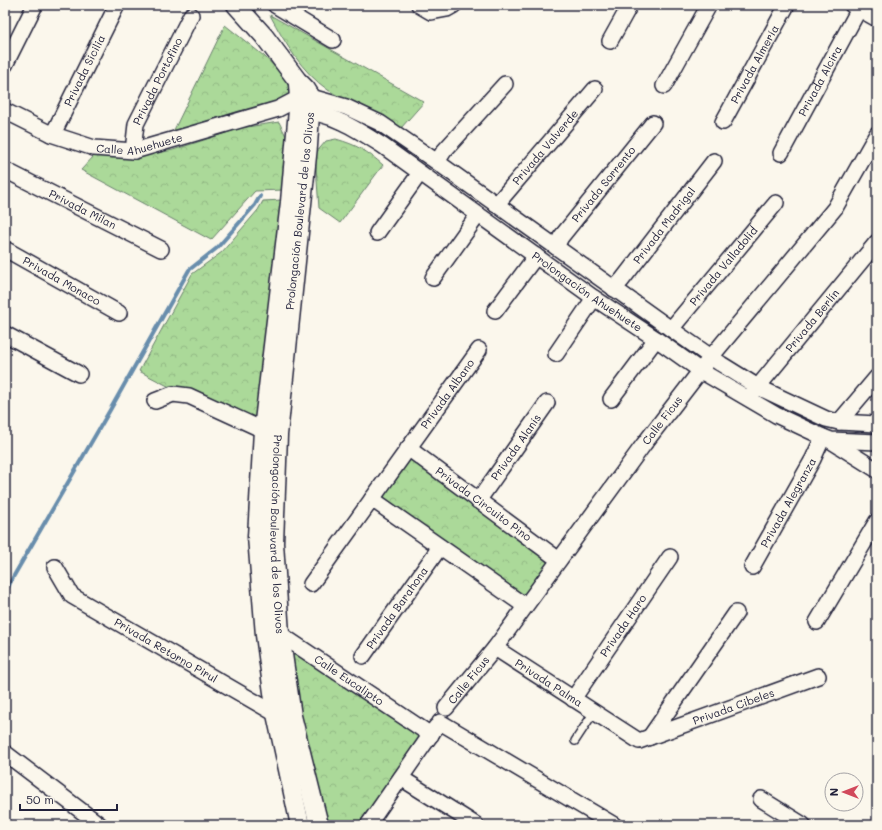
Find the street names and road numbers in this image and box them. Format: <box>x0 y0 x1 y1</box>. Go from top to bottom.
street label: Privada Almería <box>727 22 782 106</box>
street label: Privada Sicilia <box>60 32 108 109</box>
street label: Privada Portofino <box>129 34 186 127</box>
street label: Privada Alcira <box>794 43 845 119</box>
street label: Privada Valverde <box>509 106 581 188</box>
street label: Prolongación Boulevard de los Olivos <box>282 111 317 311</box>
street label: Calle Ahuehuete <box>96 129 184 158</box>
street label: Privada Sorrento <box>568 142 639 225</box>
street label: Privada Madrigal <box>629 184 698 267</box>
street label: Privada Milan <box>47 186 119 232</box>
street label: Privada Valladolid <box>686 223 760 308</box>
street label: Prolongación Ahuehuete <box>529 248 645 335</box>
street label: Privada Monaco <box>20 253 104 308</box>
street label: Privada Berlín <box>782 286 842 355</box>
street label: Privada Albano <box>417 355 478 432</box>
street label: Calle Ficus <box>638 392 685 448</box>
street label: Privada Alanís <box>487 411 544 483</box>
street label: Prolongación Boulevard de los Olivos <box>267 435 288 634</box>
street label: Privada Alegranza <box>757 455 819 550</box>
street label: Privada Circuito Pino <box>433 463 535 544</box>
street label: Privada Barahona <box>362 563 431 652</box>
street label: Privada Haro <box>596 591 650 659</box>
street label: Privada Retorno Pirul <box>112 614 221 686</box>
street label: Calle Eucalipto <box>312 651 387 709</box>
street label: Calle Ficus <box>444 653 493 707</box>
street label: Privada Palma <box>512 655 586 710</box>
street label: Privada Cibeles <box>691 685 776 728</box>

